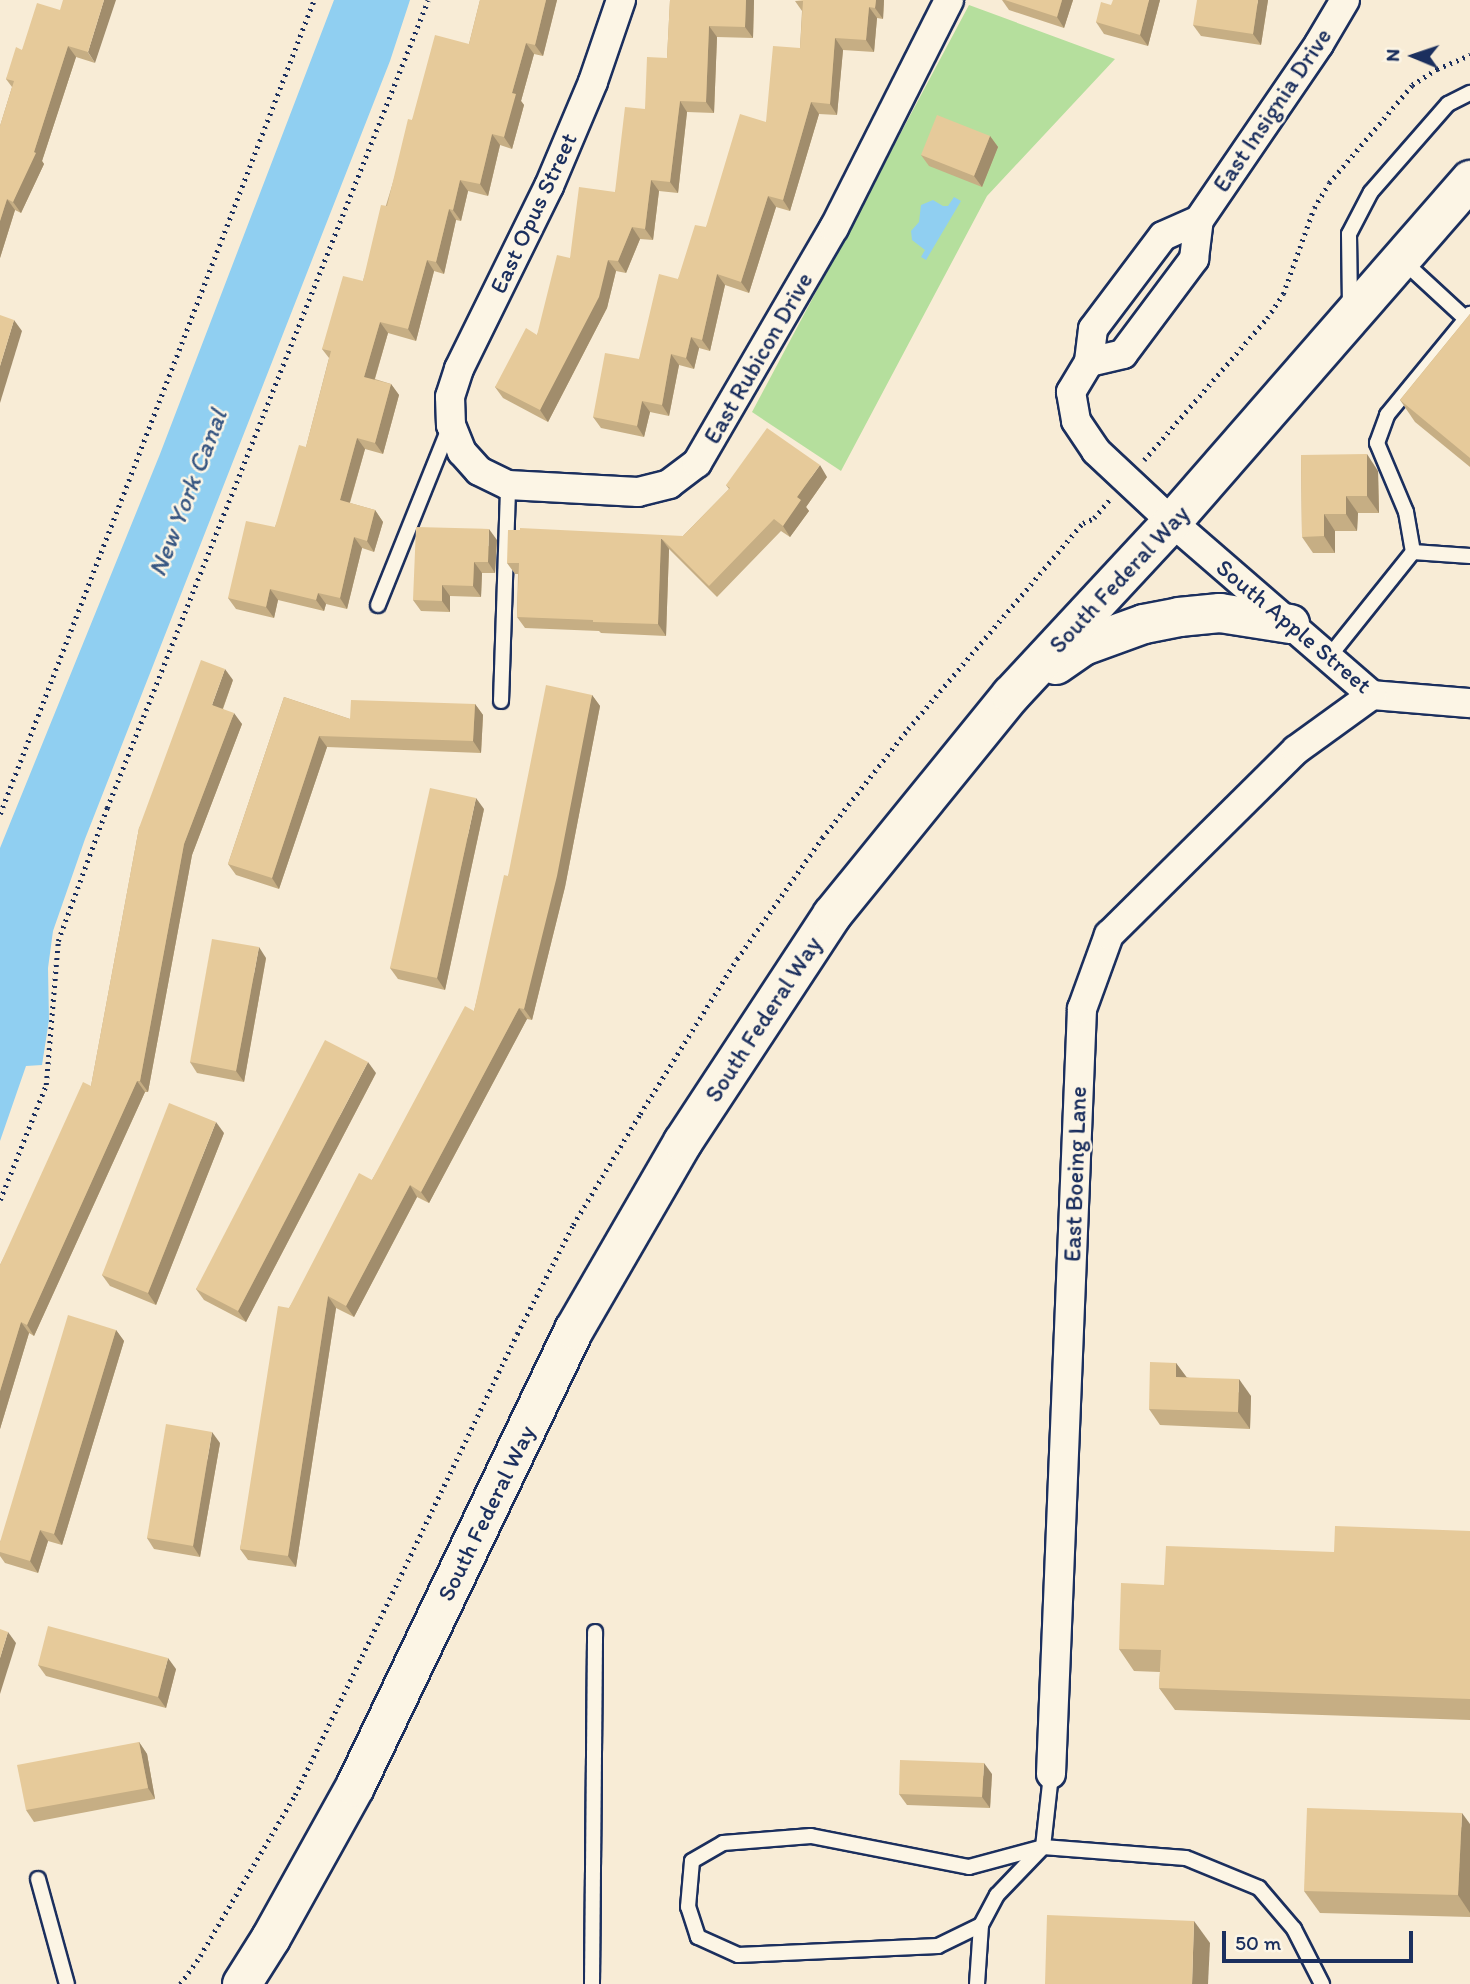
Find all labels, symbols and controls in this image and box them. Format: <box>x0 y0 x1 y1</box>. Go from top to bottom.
street label: East Insignia Drive <box>1206 21 1338 199</box>
north arrow <box>1379 21 1449 91</box>
text: N <box>1381 48 1404 62</box>
street label: East Opus Street <box>483 128 583 298</box>
street label: East Rubicon Drive <box>697 267 819 449</box>
water label: New York Canal <box>142 406 234 580</box>
street label: South Federal Way <box>1044 500 1194 658</box>
street label: South Apple Street <box>1211 553 1377 699</box>
street label: South Federal Way <box>699 931 827 1107</box>
street label: East Boeing Lane <box>1058 1085 1092 1263</box>
street label: South Federal Way <box>431 1421 541 1605</box>
scale bar <box>1225 1918 1416 1962</box>
text: 50 m <box>1235 1930 1281 1955</box>

